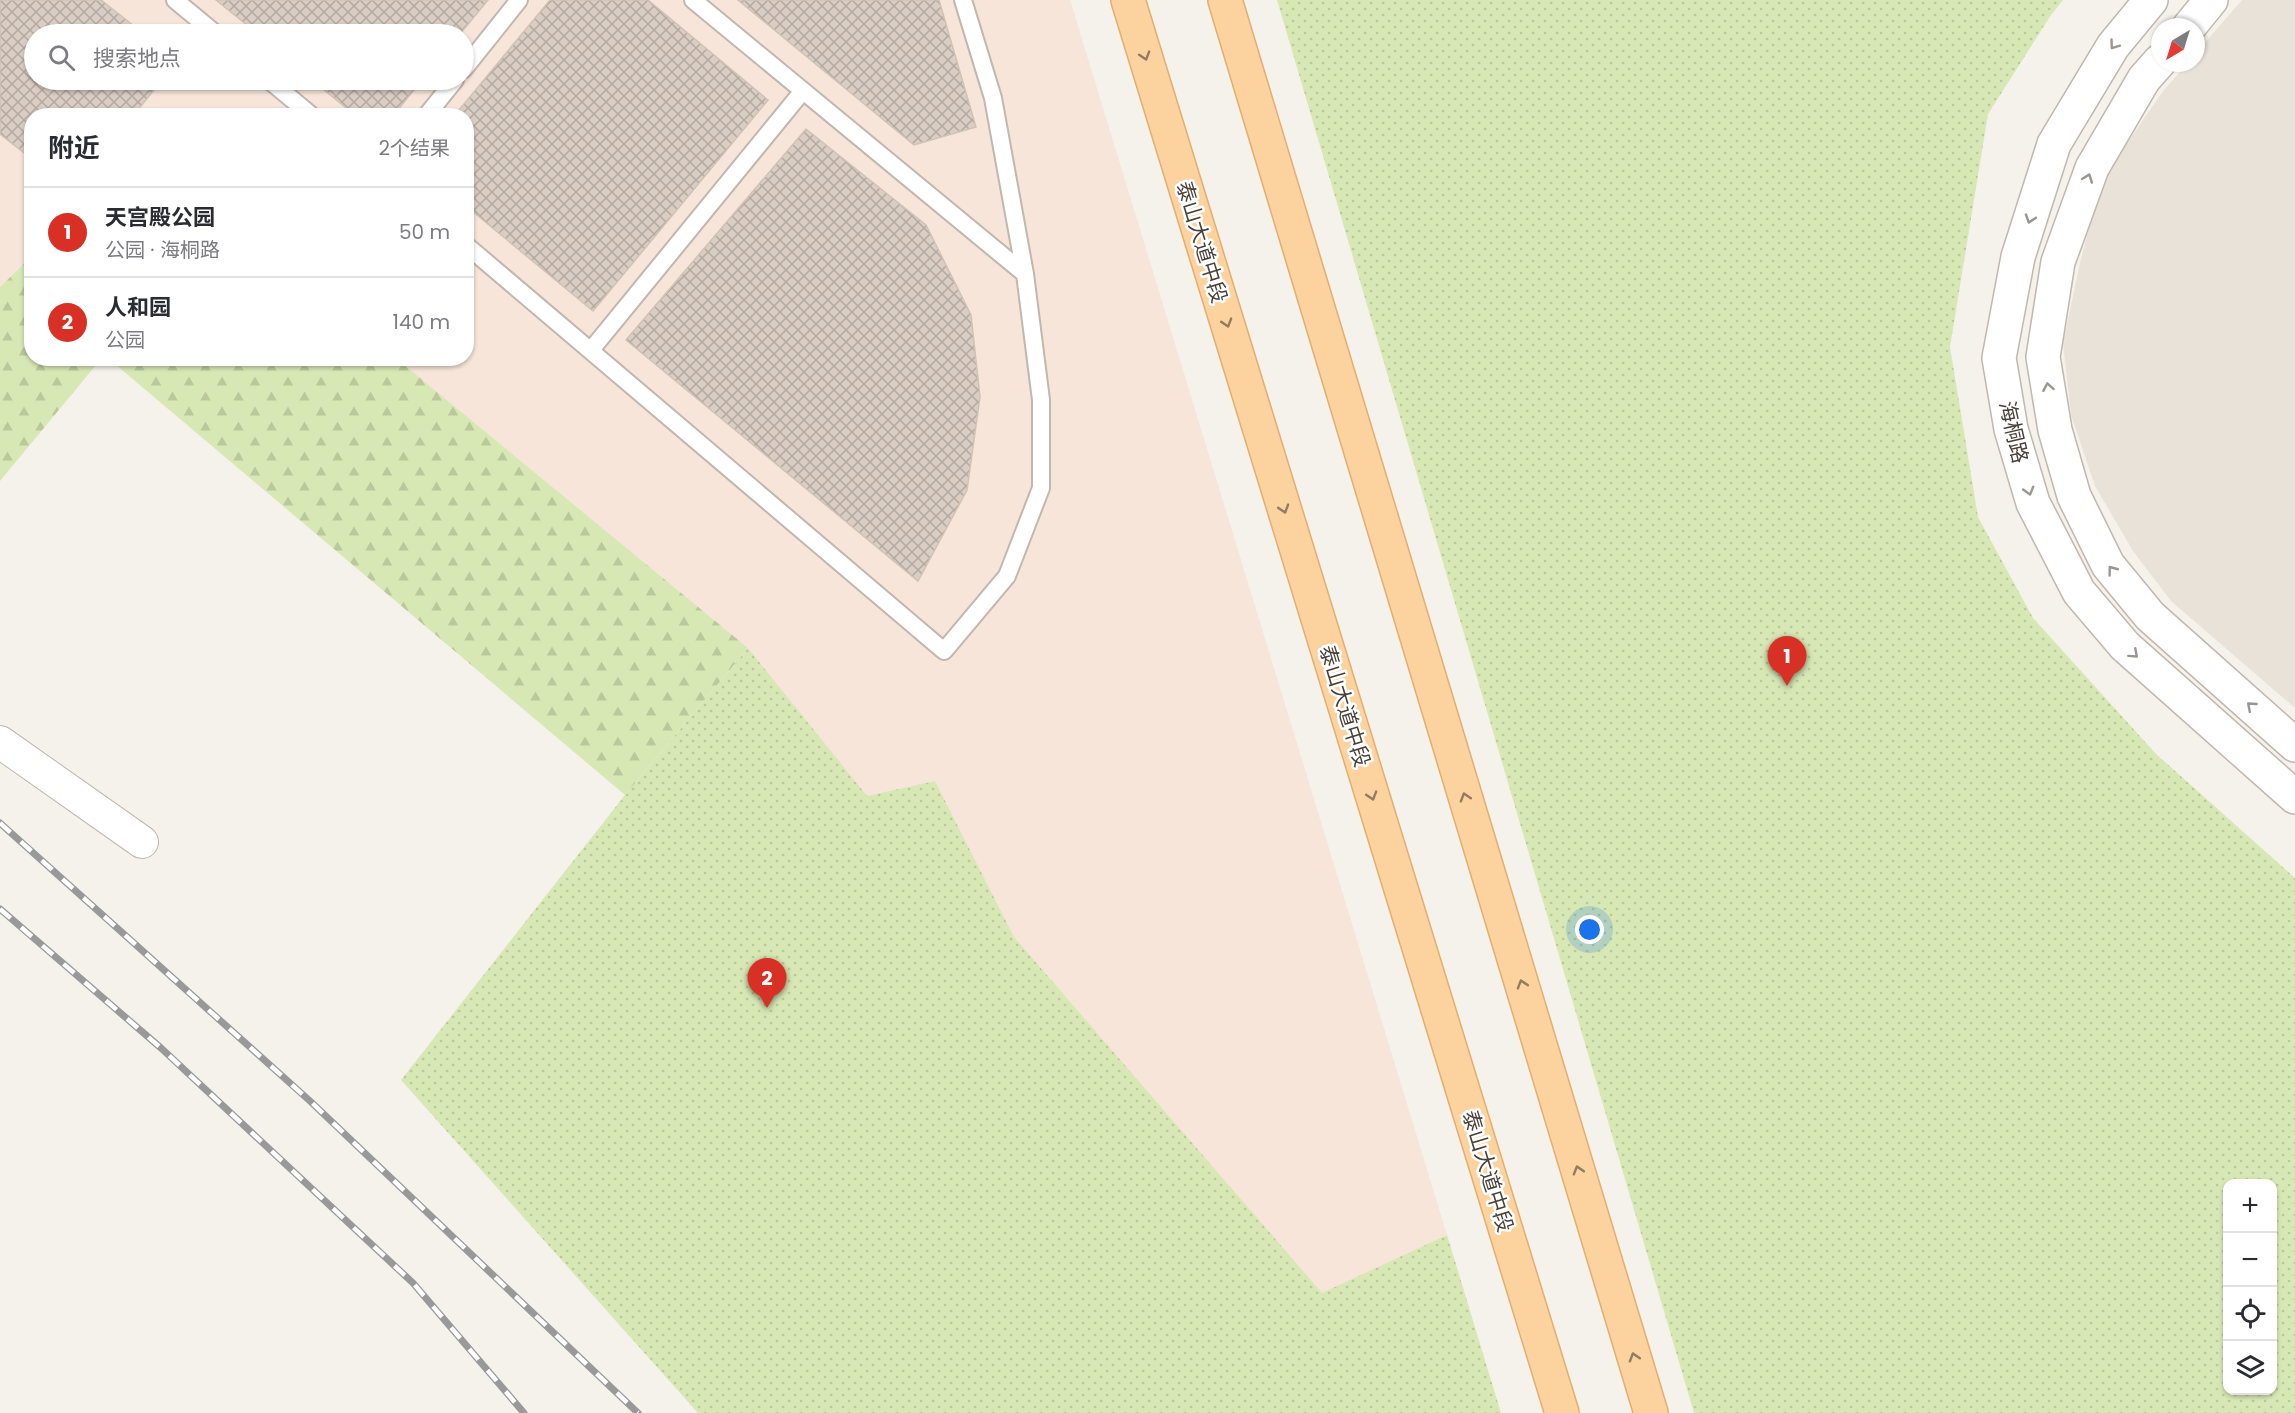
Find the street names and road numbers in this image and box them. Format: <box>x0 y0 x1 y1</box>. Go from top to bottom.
street label: 泰山大道中段 <box>1170 178 1234 306</box>
street label: 海桐路 <box>1993 398 2035 466</box>
street label: 泰山大道中段 <box>1313 642 1377 770</box>
street label: 泰山大道中段 <box>1456 1107 1520 1235</box>

